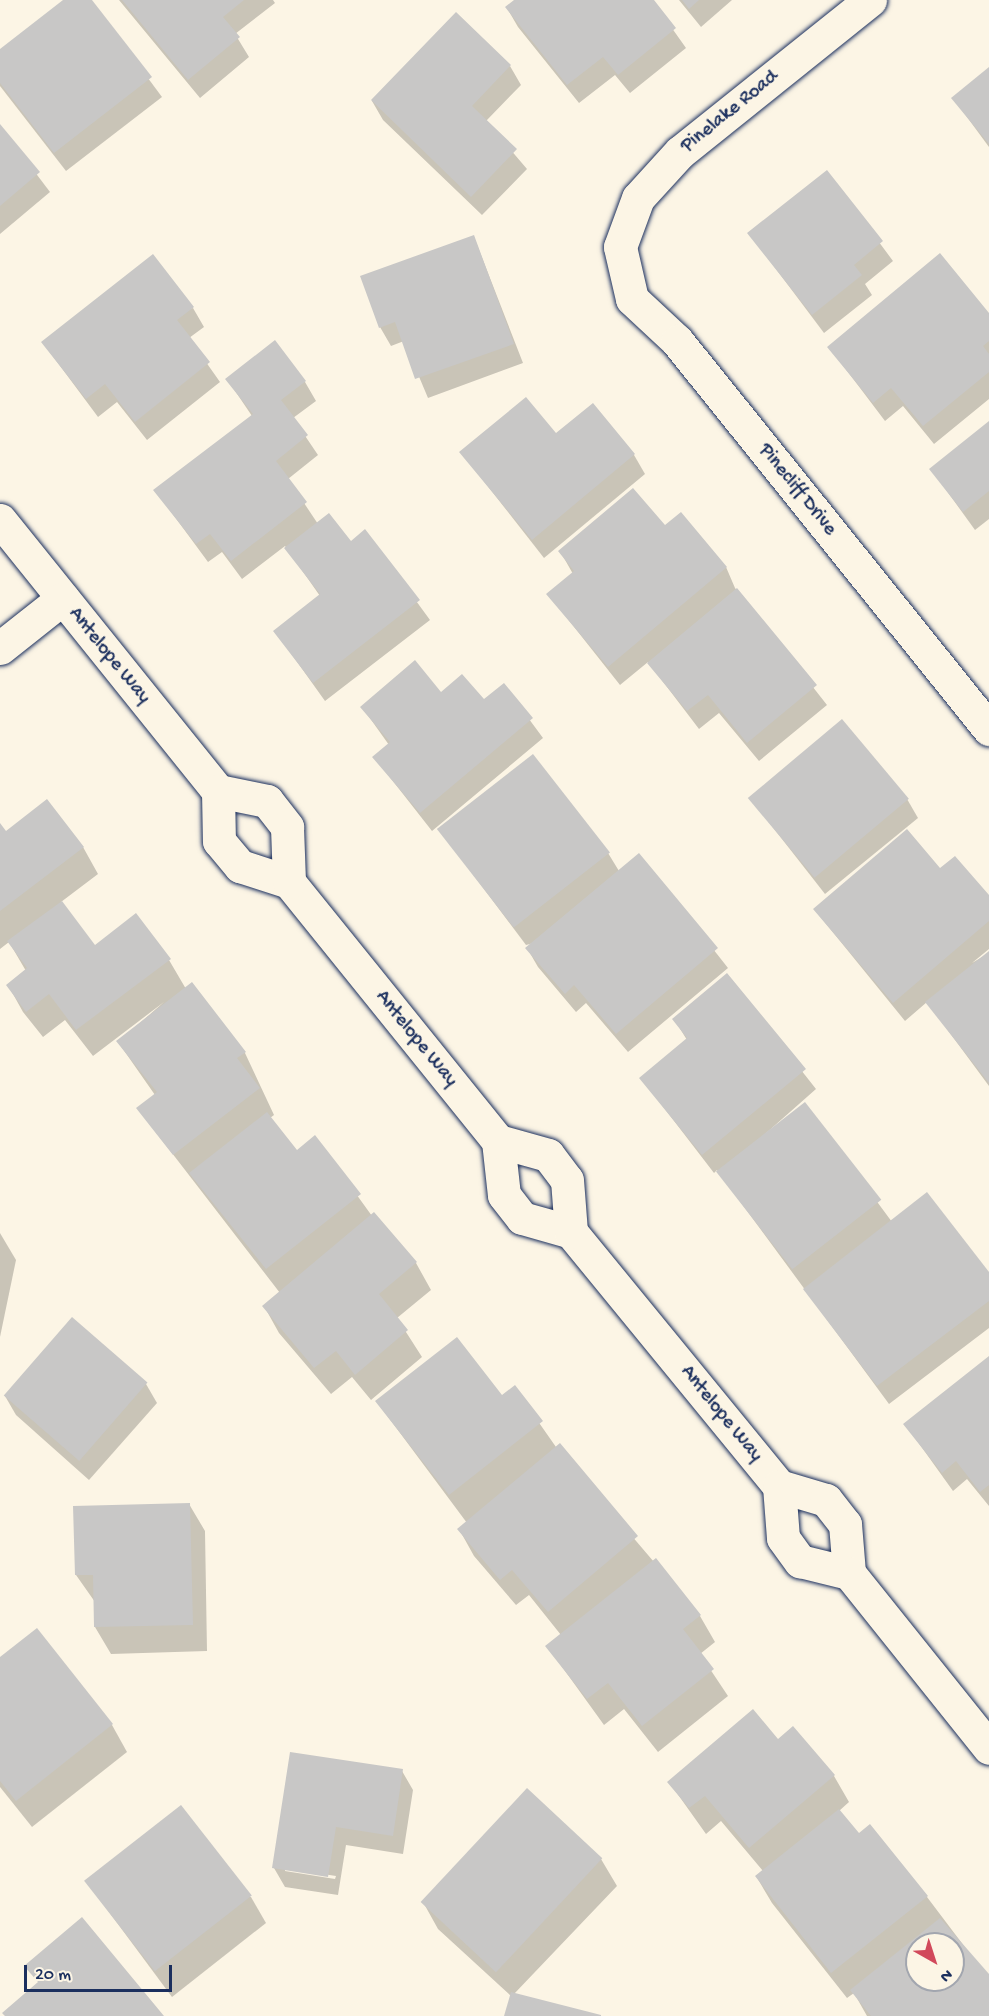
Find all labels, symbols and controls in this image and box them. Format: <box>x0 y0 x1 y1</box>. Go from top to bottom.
street label: Pinelake Road <box>676 65 784 159</box>
street label: Pinecliff Drive <box>753 439 841 541</box>
street label: Antelope Way <box>63 603 155 709</box>
street label: Antelope Way <box>370 986 462 1092</box>
street label: Antelope Way <box>675 1361 767 1467</box>
north arrow <box>905 1932 965 1992</box>
scale bar <box>27 1953 176 1991</box>
text: N <box>935 1964 955 1985</box>
text: 20 m <box>35 1965 71 1986</box>

